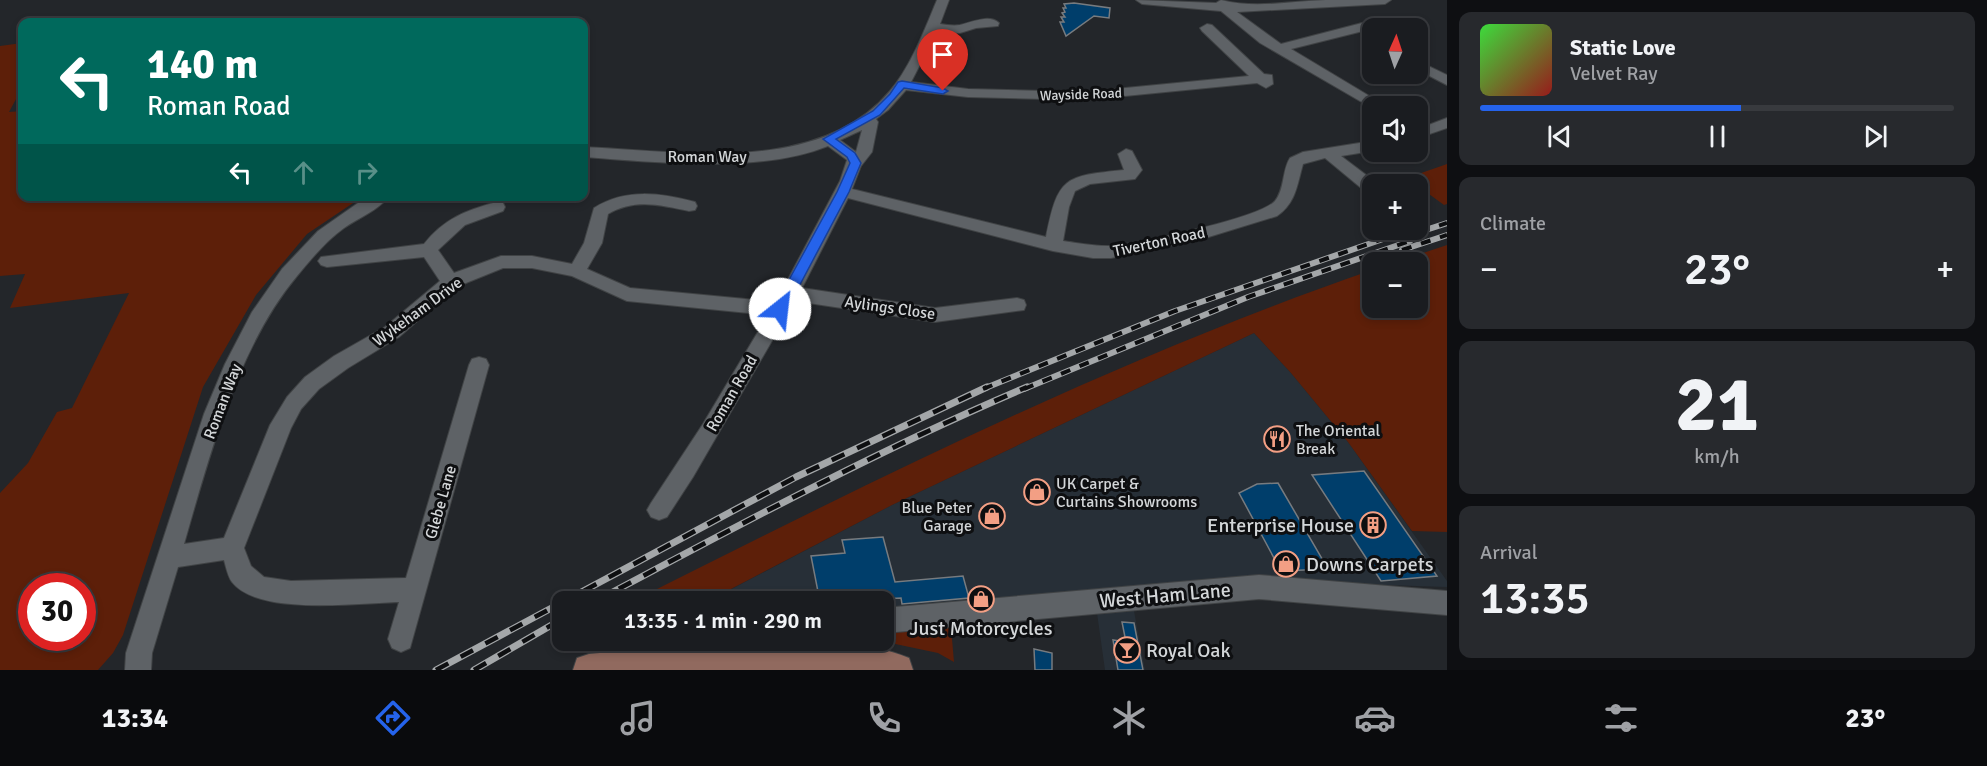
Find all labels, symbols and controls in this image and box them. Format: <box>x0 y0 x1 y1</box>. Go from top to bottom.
north arrow <box>1362 18 1428 84</box>
map controls <box>1362 18 1428 318</box>
pin <box>917 29 968 91</box>
text: Static Love <box>1570 34 1676 61</box>
icon: arrive <box>926 38 959 71</box>
text: 140 m <box>147 39 258 90</box>
icon: left <box>48 42 126 120</box>
text: Velvet Ray <box>1570 61 1658 86</box>
street label: Wayside Road <box>1040 85 1122 104</box>
text: Roman Road <box>147 90 291 123</box>
button: sound <box>1362 96 1428 162</box>
icon: previous <box>1543 120 1576 153</box>
icon: pause <box>1701 120 1734 153</box>
icon: next <box>1859 120 1892 153</box>
street label: Roman Way <box>667 147 747 167</box>
icon: left <box>224 156 257 189</box>
icon: ahead <box>287 156 320 189</box>
icon: right <box>350 156 383 189</box>
button: + <box>1362 174 1428 240</box>
text: Climate <box>1480 211 1546 236</box>
street label: Tiverton Road <box>1111 222 1207 261</box>
text: 23° <box>1684 242 1750 297</box>
text: − <box>1480 249 1498 290</box>
text: + <box>1936 249 1954 290</box>
button: − <box>1362 252 1428 318</box>
street label: Wykeham Drive <box>369 273 466 351</box>
position arrow <box>748 277 812 341</box>
street label: Aylings Close <box>843 292 936 324</box>
street label: Roman Road <box>702 352 762 435</box>
text: 21 <box>1675 357 1759 453</box>
street label: Roman Way <box>199 360 247 442</box>
place label: The Oriental Break <box>1296 421 1381 459</box>
restaurant icon: The Oriental Break <box>1262 424 1292 454</box>
text: km/h <box>1694 444 1740 469</box>
street label: Glebe Lane <box>421 463 461 541</box>
place label: UK Carpet & Curtains Showrooms <box>1056 474 1197 512</box>
shop icon: UK Carpet & Curtains Showrooms <box>1022 477 1052 507</box>
place label: Blue Peter Garage <box>902 498 972 536</box>
shop icon: Blue Peter Garage <box>977 501 1007 531</box>
building icon: Enterprise House <box>1358 510 1388 540</box>
place label: Enterprise House <box>1207 513 1354 538</box>
text: Arrival <box>1480 540 1538 565</box>
shop icon: Downs Carpets <box>1271 549 1301 579</box>
place label: Downs Carpets <box>1306 552 1434 577</box>
text: 13:35 <box>1480 571 1590 626</box>
speed limit sign: 30 <box>18 573 96 651</box>
street label: West Ham Lane <box>1098 577 1232 614</box>
shop icon: Just Motorcycles <box>966 584 996 614</box>
text: 13:35 · 1 min · 290 m <box>624 607 822 634</box>
place label: Just Motorcycles <box>909 616 1053 641</box>
bar icon: Royal Oak <box>1112 635 1142 665</box>
place label: Royal Oak <box>1146 638 1230 663</box>
icon: directions <box>372 697 414 739</box>
icon: music <box>617 697 659 739</box>
icon: phone <box>863 697 905 739</box>
icon: climate <box>1108 697 1150 739</box>
icon: car <box>1354 697 1396 739</box>
icon: filters <box>1600 697 1642 739</box>
text: 13:34 <box>102 702 168 735</box>
text: 23° <box>1845 702 1885 735</box>

